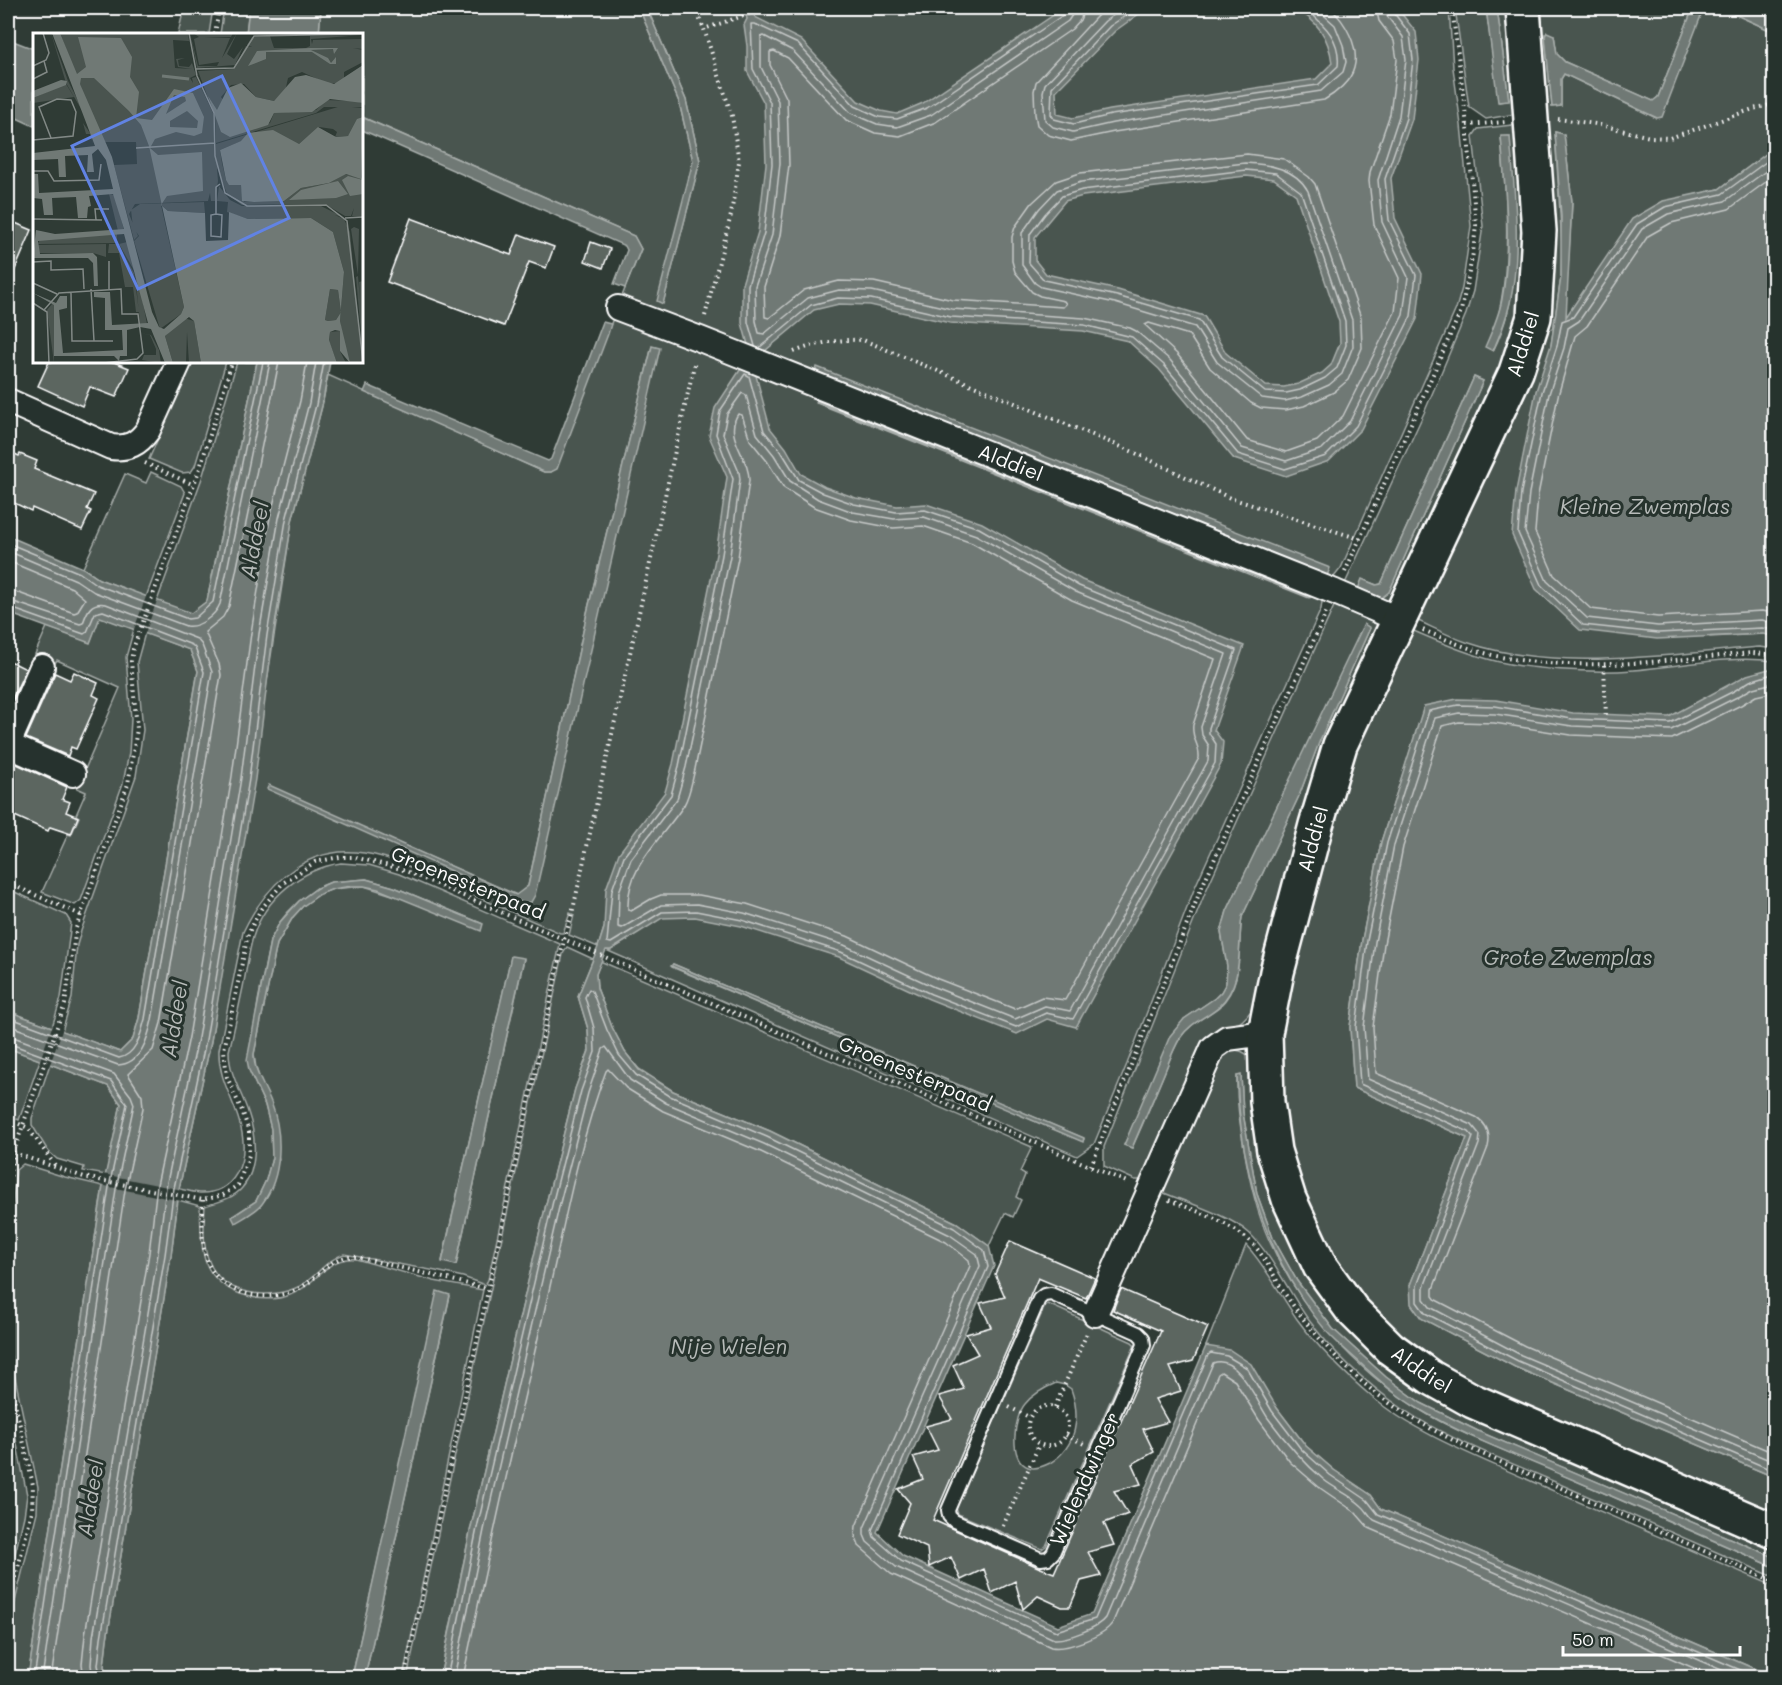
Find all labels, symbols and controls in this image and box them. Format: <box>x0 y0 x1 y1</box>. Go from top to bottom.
inset map <box>33 33 363 363</box>
street label: Alddiel <box>1500 308 1544 380</box>
street label: Alddiel <box>975 437 1047 486</box>
water label: Kleine Zwemplas <box>1560 492 1730 519</box>
water label: Alddeel <box>233 498 274 580</box>
street label: Alddiel <box>1291 803 1333 875</box>
street label: Groenesterpaad <box>388 839 549 925</box>
water label: Grote Zwemplas <box>1483 943 1653 970</box>
water label: Alddeel <box>154 978 193 1059</box>
street label: Groenesterpaad <box>835 1029 996 1117</box>
water label: Nije Wielen <box>671 1332 787 1359</box>
street label: Alddiel <box>1387 1339 1457 1399</box>
street label: Wielendwinger <box>1043 1408 1125 1550</box>
water label: Alddeel <box>70 1457 109 1538</box>
scale bar <box>1563 1619 1740 1657</box>
text: 50 m <box>1572 1627 1614 1651</box>

